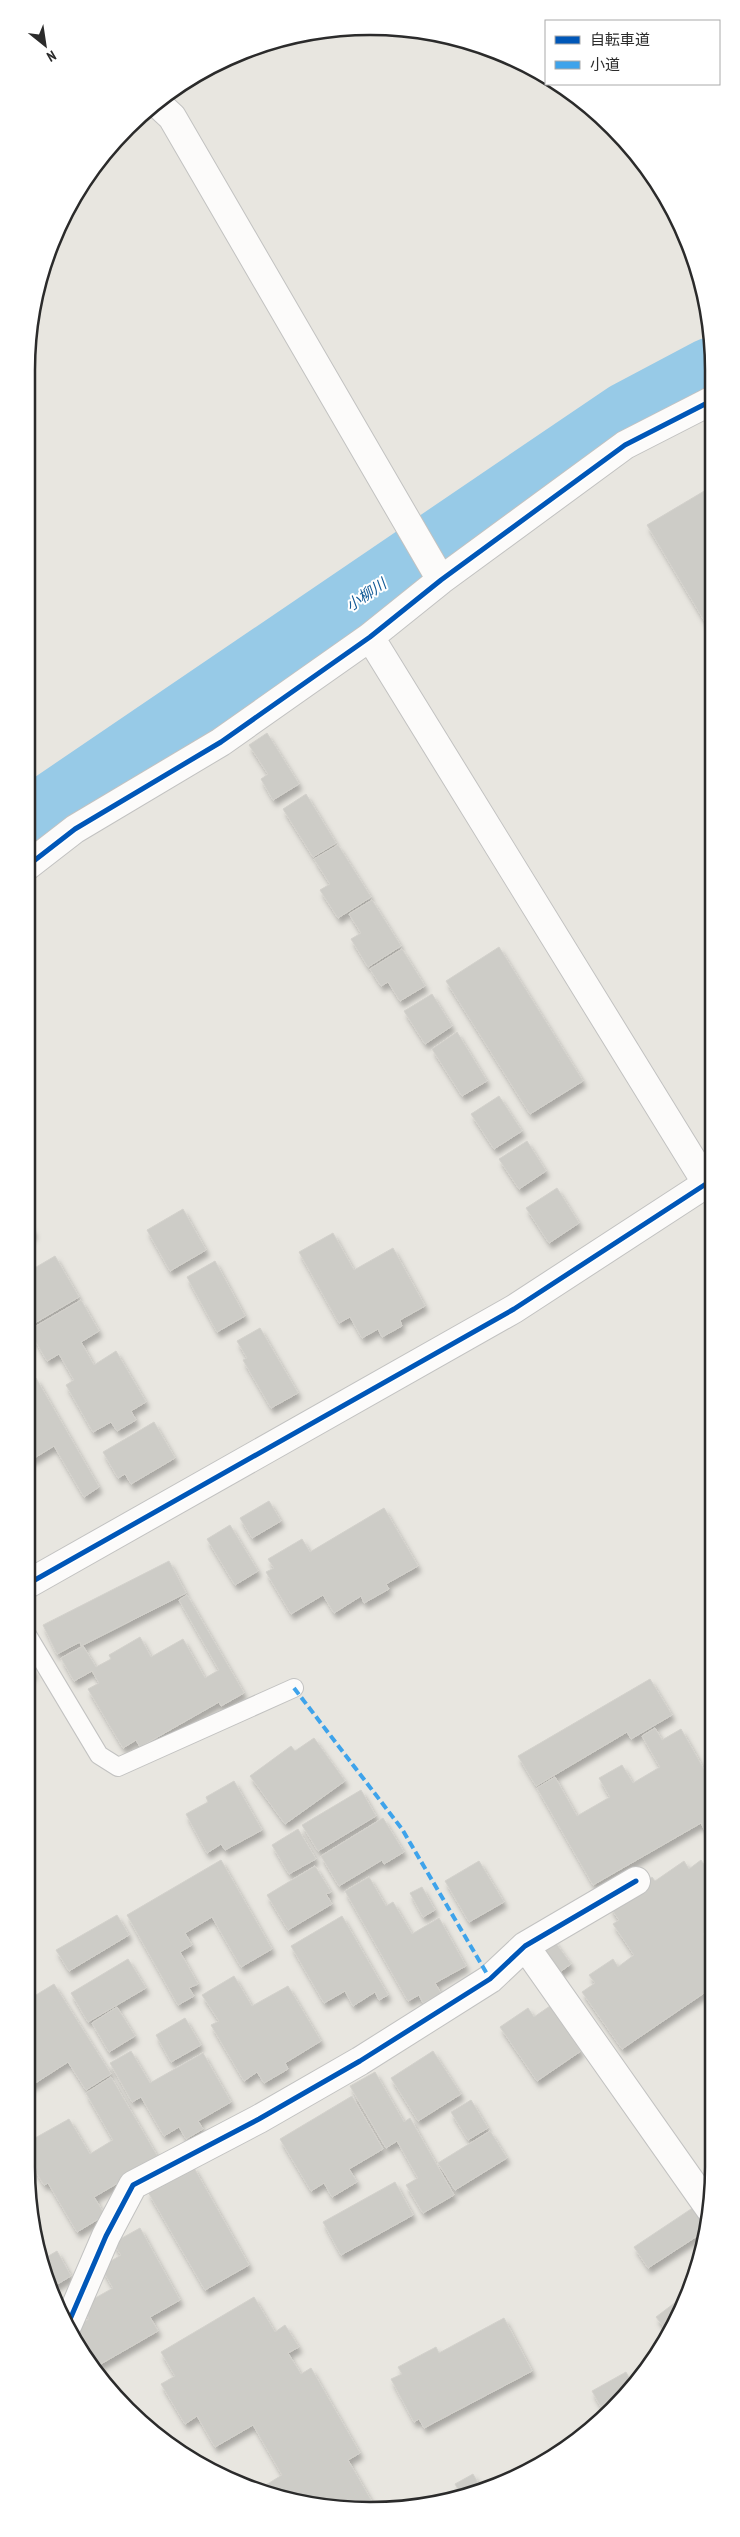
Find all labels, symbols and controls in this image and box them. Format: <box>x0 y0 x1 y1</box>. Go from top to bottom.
north arrow <box>20 20 70 70</box>
legend <box>545 20 720 85</box>
text: 自転車道 <box>590 30 650 49</box>
text: N <box>44 47 59 66</box>
text: 小道 <box>590 55 620 74</box>
water label: 小柳川 <box>342 573 391 615</box>

